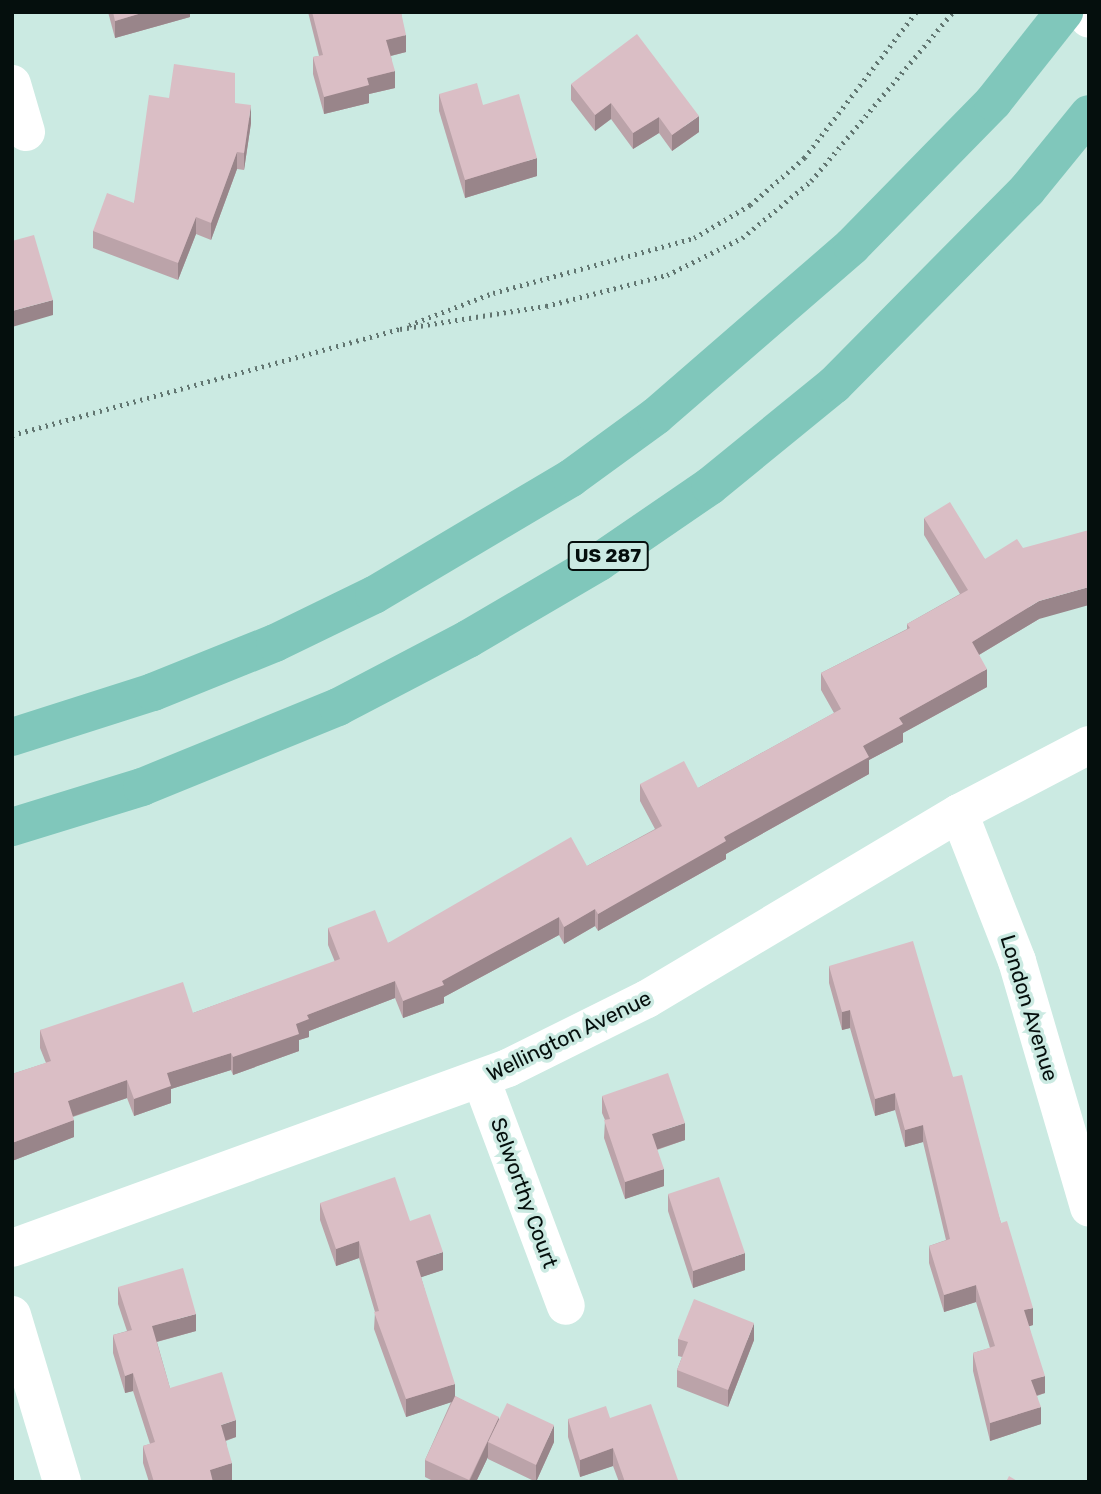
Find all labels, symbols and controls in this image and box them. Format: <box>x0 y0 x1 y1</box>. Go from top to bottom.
road number: US 287 <box>566 540 650 572</box>
street label: London Avenue <box>995 931 1063 1085</box>
street label: Wellington Avenue <box>482 985 656 1087</box>
street label: Selworthy Court <box>485 1114 563 1272</box>

